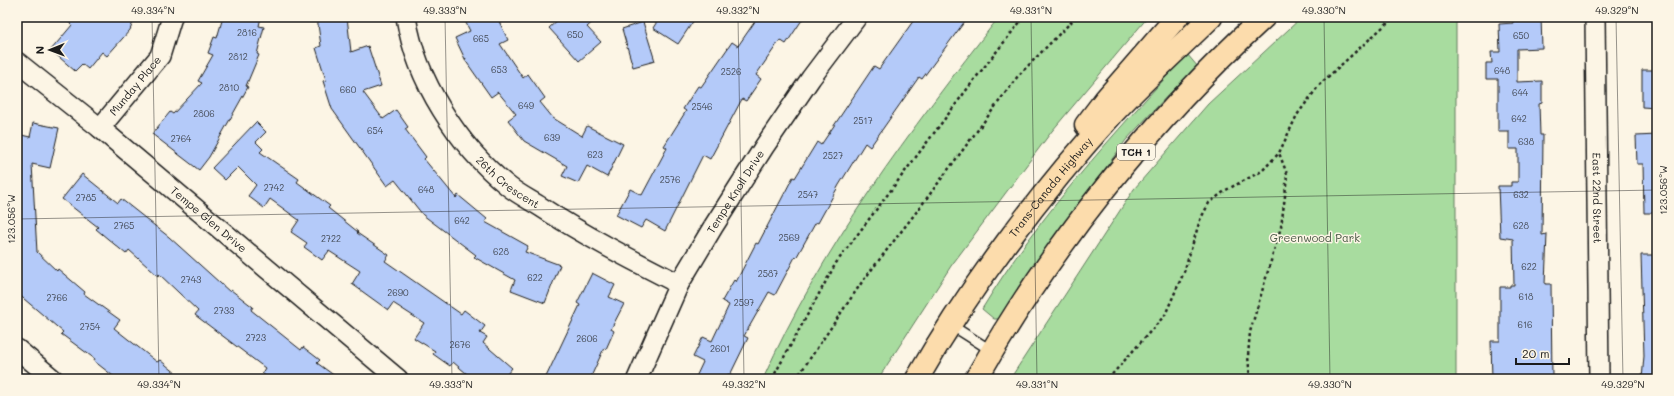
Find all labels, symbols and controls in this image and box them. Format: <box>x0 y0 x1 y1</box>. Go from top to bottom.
text: 49.334°N <box>131 3 175 17</box>
text: 49.333°N <box>423 3 467 17</box>
text: 49.332°N <box>716 3 760 17</box>
text: 49.331°N <box>1010 3 1052 17</box>
text: 49.330°N <box>1302 3 1346 17</box>
text: 49.329°N <box>1595 3 1639 17</box>
house number: 2816 <box>237 27 257 38</box>
house number: 650 <box>567 29 584 40</box>
north arrow <box>30 30 70 70</box>
house number: 650 <box>1513 30 1530 41</box>
house number: 665 <box>473 33 489 44</box>
text: N <box>32 46 47 54</box>
house number: 2812 <box>228 51 248 62</box>
street label: Munday Place <box>105 52 164 119</box>
house number: 653 <box>491 64 507 75</box>
house number: 648 <box>1494 65 1511 76</box>
house number: 2526 <box>721 66 741 77</box>
house number: 2810 <box>219 82 239 93</box>
house number: 660 <box>340 84 357 95</box>
house number: 644 <box>1512 87 1529 98</box>
house number: 649 <box>518 100 535 111</box>
house number: 2546 <box>692 101 712 112</box>
house number: 2806 <box>193 108 215 119</box>
house number: 642 <box>1511 113 1527 124</box>
house number: 2517 <box>853 115 873 126</box>
house number: 654 <box>367 125 384 136</box>
house number: 639 <box>544 132 561 143</box>
house number: 2764 <box>171 133 192 144</box>
street label: Trans-Canada Highway <box>1005 133 1095 240</box>
house number: 638 <box>1518 136 1535 147</box>
road number: TCH 1 <box>1117 144 1155 160</box>
street label: Tempe Knoll Drive <box>703 147 767 236</box>
house number: 623 <box>587 149 603 160</box>
house number: 2527 <box>823 150 843 161</box>
street label: East 22nd Street <box>1589 152 1606 244</box>
street label: 26th Crescent <box>473 153 543 211</box>
text: 123.056°W <box>1656 165 1670 215</box>
house number: 2576 <box>660 174 680 185</box>
house number: 2742 <box>264 182 284 193</box>
street label: Tempe Glen Drive <box>168 183 250 256</box>
house number: 648 <box>418 184 435 195</box>
house number: 2547 <box>798 189 818 200</box>
house number: 632 <box>1513 189 1529 200</box>
house number: 2785 <box>76 192 96 203</box>
text: 123.056°W <box>4 194 18 244</box>
house number: 642 <box>454 215 470 226</box>
house number: 2765 <box>114 220 134 231</box>
house number: 628 <box>1513 220 1529 231</box>
park label: Greenwood Park <box>1270 230 1360 245</box>
house number: 2569 <box>778 232 800 243</box>
house number: 2722 <box>321 233 341 244</box>
house number: 628 <box>493 246 509 257</box>
house number: 622 <box>1521 261 1537 272</box>
house number: 2587 <box>758 268 778 279</box>
house number: 622 <box>527 272 543 283</box>
house number: 2743 <box>181 274 201 285</box>
house number: 2690 <box>387 287 409 298</box>
house number: 618 <box>1519 291 1534 302</box>
house number: 2766 <box>47 292 67 303</box>
house number: 2597 <box>734 297 754 308</box>
house number: 2733 <box>214 305 234 316</box>
house number: 616 <box>1518 319 1532 330</box>
house number: 2754 <box>80 321 101 332</box>
house number: 2723 <box>246 332 266 343</box>
house number: 2606 <box>576 333 598 344</box>
house number: 2676 <box>450 339 470 350</box>
scale bar <box>1516 340 1569 366</box>
house number: 2601 <box>710 343 730 354</box>
text: 20 m <box>1522 345 1550 361</box>
text: 49.334°N <box>137 377 181 391</box>
text: 49.333°N <box>429 377 473 391</box>
text: 49.332°N <box>722 377 766 391</box>
text: 49.331°N <box>1016 377 1058 391</box>
text: 49.330°N <box>1308 377 1352 391</box>
text: 49.329°N <box>1601 377 1645 391</box>

